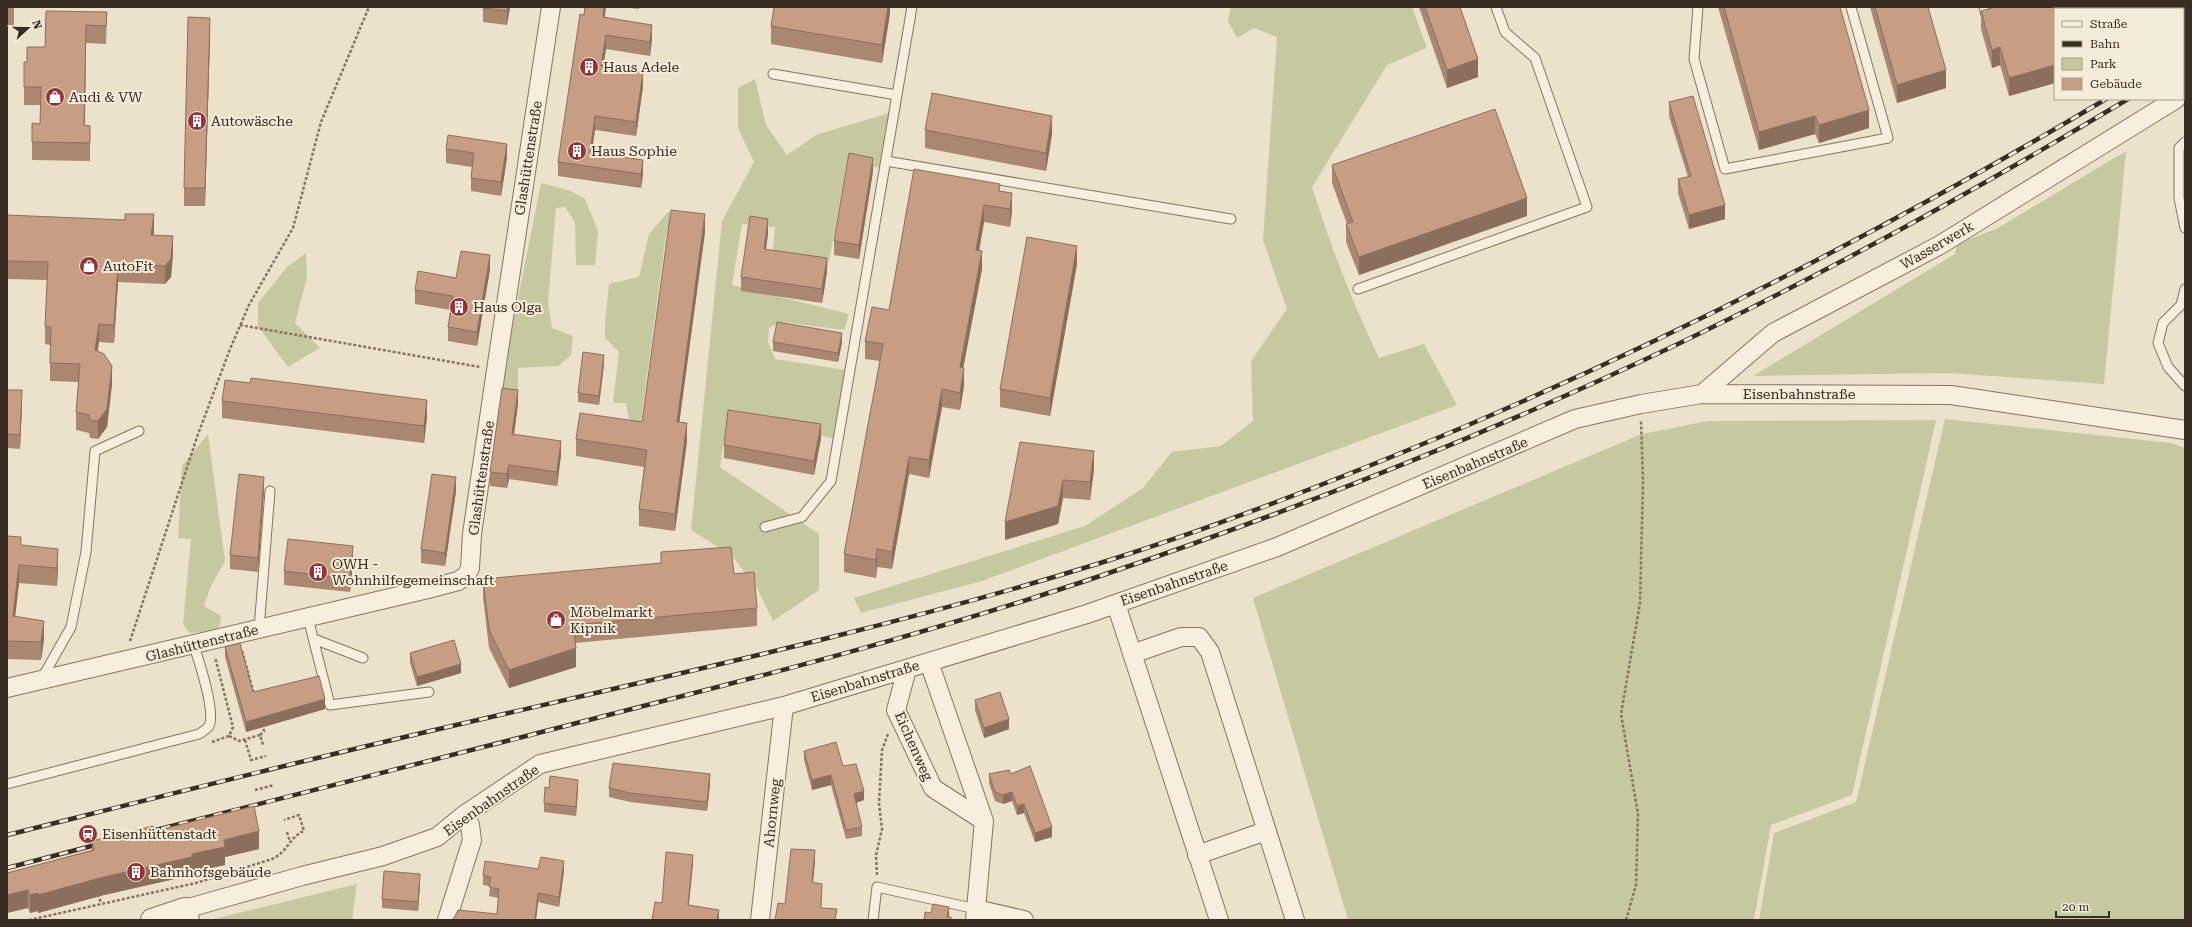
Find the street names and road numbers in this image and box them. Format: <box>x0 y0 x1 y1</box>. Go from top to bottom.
street label: Glashüttenstraße <box>511 99 545 216</box>
street label: Wasserwerk <box>1898 218 1976 272</box>
street label: Eisenbahnstraße <box>1743 386 1856 402</box>
street label: Glashüttenstraße <box>465 419 497 536</box>
street label: Eisenbahnstraße <box>1420 434 1530 492</box>
street label: Eisenbahnstraße <box>1118 557 1230 609</box>
street label: Glashüttenstraße <box>144 621 260 665</box>
street label: Eisenbahnstraße <box>809 657 921 705</box>
street label: Eichenweg <box>892 709 936 783</box>
street label: Eisenbahnstraße <box>440 761 542 839</box>
street label: Ahornweg <box>760 778 784 848</box>

